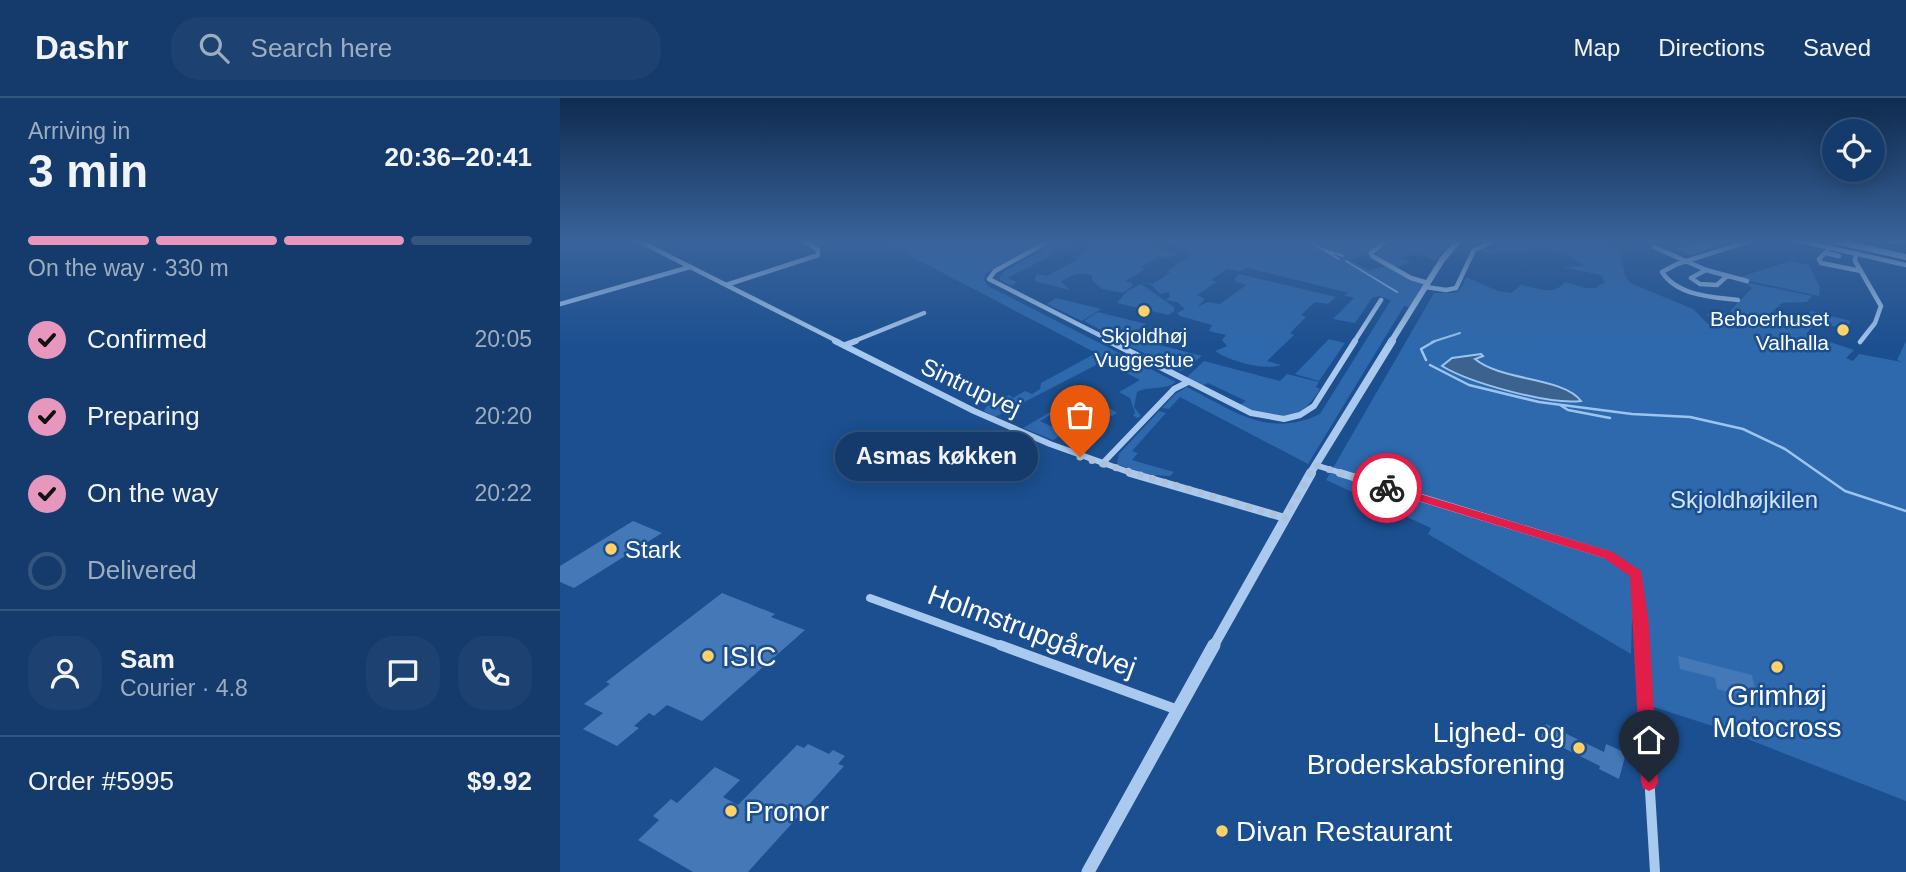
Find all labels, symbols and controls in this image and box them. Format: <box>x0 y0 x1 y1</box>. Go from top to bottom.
search box <box>171 17 661 80</box>
text: Dashr <box>35 29 129 66</box>
icon: search <box>195 29 233 67</box>
text: Search here <box>251 33 392 63</box>
text: Map <box>1574 34 1620 61</box>
text: Directions <box>1658 34 1765 61</box>
text: Saved <box>1803 34 1871 61</box>
text: Arriving in <box>28 118 130 144</box>
map controls <box>1822 119 1885 182</box>
button: locate <box>1822 119 1885 182</box>
text: 20:36–20:41 <box>385 142 532 172</box>
text: 3 min <box>28 145 148 197</box>
text: On the way · 330 m <box>28 255 229 281</box>
marker: Skjoldhøj Vuggestue <box>1136 303 1152 319</box>
place label: Beboerhuset Valhalla <box>1710 307 1829 354</box>
icon: check <box>28 321 66 359</box>
marker: Beboerhuset Valhalla <box>1835 322 1851 338</box>
text: Confirmed <box>87 324 207 354</box>
place label: Skjoldhøj Vuggestue <box>1094 324 1194 371</box>
text: 20:05 <box>474 326 532 352</box>
street label: Sintrupvej <box>917 352 1025 422</box>
pin <box>1050 385 1110 457</box>
icon: bag <box>1061 396 1099 434</box>
icon: check <box>28 398 66 436</box>
text: Preparing <box>87 401 200 431</box>
text: 20:20 <box>474 403 532 429</box>
callout: Asmas køkken <box>835 432 1038 482</box>
text: Asmas køkken <box>856 443 1017 469</box>
courier <box>1352 453 1422 523</box>
icon: bike <box>1368 469 1406 507</box>
icon: check <box>28 475 66 513</box>
text: On the way <box>87 478 219 508</box>
text: 20:22 <box>474 480 532 506</box>
park label: Skjoldhøjkilen <box>1670 486 1818 513</box>
place label: Stark <box>625 536 682 563</box>
marker: Stark <box>603 541 619 557</box>
text: Delivered <box>87 555 197 585</box>
street label: Holmstrupgårdvej <box>924 579 1140 683</box>
button: person <box>28 636 102 710</box>
button: chat <box>366 636 440 710</box>
button: phone <box>458 636 532 710</box>
place label: ISIC <box>722 641 776 672</box>
text: Sam <box>120 644 175 674</box>
marker: ISIC <box>700 648 716 664</box>
marker: Grimhøj Motocross <box>1769 659 1785 675</box>
text: Courier · 4.8 <box>120 675 248 701</box>
place label: Grimhøj Motocross <box>1712 680 1842 743</box>
pin <box>1619 710 1679 782</box>
place label: Lighed- og Broderskabsforening <box>1307 717 1565 780</box>
icon: home <box>1630 721 1668 759</box>
marker: Lighed- og Broderskabsforening <box>1571 740 1587 756</box>
text: Order #5995 <box>28 766 174 796</box>
text: $9.92 <box>467 766 532 796</box>
place label: Pronor <box>745 796 829 827</box>
marker: Pronor <box>723 803 739 819</box>
place label: Divan Restaurant <box>1236 816 1453 847</box>
marker: Divan Restaurant <box>1214 823 1230 839</box>

